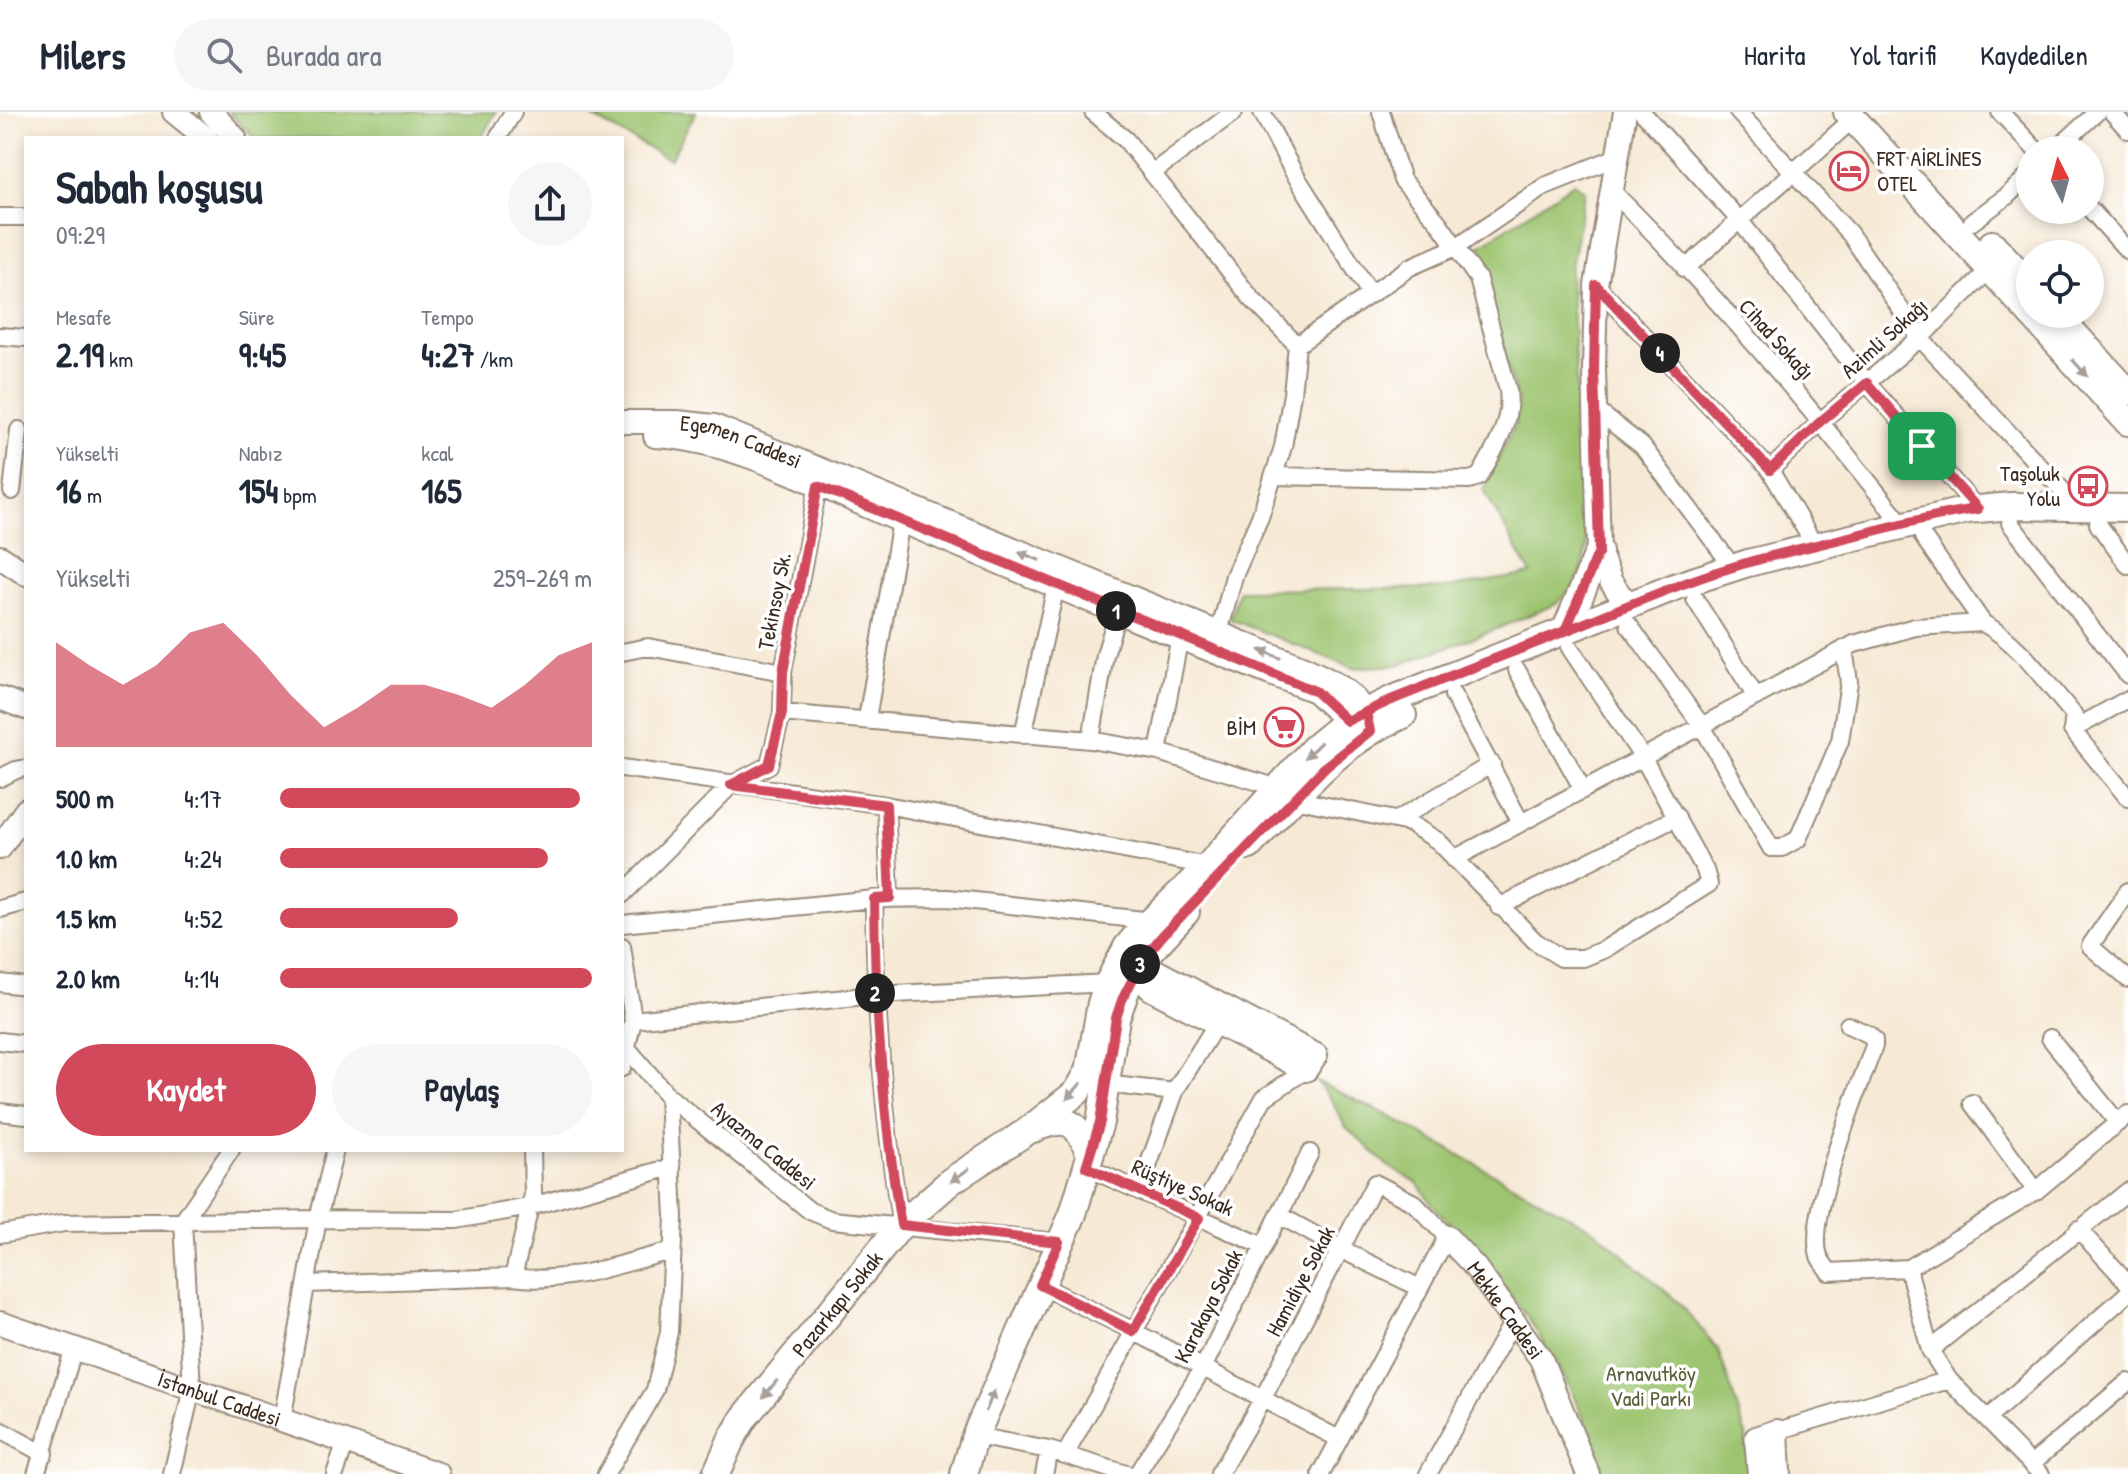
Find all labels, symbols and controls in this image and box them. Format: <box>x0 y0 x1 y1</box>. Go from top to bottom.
search box <box>174 19 734 91</box>
text: Milers <box>40 29 126 81</box>
icon: search <box>202 33 246 77</box>
text: Burada ara <box>266 35 382 75</box>
text: Harita <box>1744 36 1806 74</box>
text: Yol tarifi <box>1850 36 1936 74</box>
text: Kaydedilen <box>1980 36 2088 74</box>
north arrow <box>2016 136 2104 224</box>
map controls <box>2016 136 2104 328</box>
place label: FRT AİRLİNES OTEL <box>1876 143 1981 198</box>
hotel icon: FRT AİRLİNES OTEL <box>1828 150 1870 192</box>
text: Sabah koşusu <box>56 157 263 217</box>
button: share <box>508 162 592 246</box>
text: 09:29 <box>56 217 105 252</box>
button: locate <box>2016 240 2104 328</box>
street label: Azimli Sokağı <box>1834 291 1934 385</box>
street label: Cihad Sokağı <box>1732 292 1822 386</box>
text: Mesafe <box>56 302 112 332</box>
text: Süre <box>239 302 275 332</box>
text: Tempo <box>421 302 474 332</box>
text: 2.19 <box>56 332 104 378</box>
text: 9:45 <box>239 332 286 378</box>
text: 4:27 <box>421 332 475 378</box>
pin: 4 <box>1640 333 1680 373</box>
text: 4 <box>1656 338 1664 368</box>
text: km <box>104 344 133 374</box>
text: /km <box>475 344 513 374</box>
one-way arrow <box>2070 358 2088 377</box>
street label: Egemen Caddesi <box>679 407 806 475</box>
pin <box>1888 412 1956 480</box>
icon: arrive <box>1900 424 1944 468</box>
text: Yükselti <box>56 438 119 468</box>
text: Nabız <box>239 438 282 468</box>
text: kcal <box>421 438 453 468</box>
place label: Taşoluk Yolu <box>2000 458 2060 513</box>
bus stop icon: Taşoluk Yolu <box>2067 465 2109 507</box>
text: 16 <box>56 468 82 514</box>
text: 154 <box>239 468 278 514</box>
text: 165 <box>421 468 462 514</box>
text: m <box>82 480 102 510</box>
text: bpm <box>278 480 317 510</box>
one-way arrow <box>1017 549 1041 562</box>
street label: Tekinsoy Sk. <box>750 550 798 652</box>
text: Yükselti <box>56 560 131 595</box>
text: 259–269 m <box>493 560 592 595</box>
pin: 1 <box>1096 591 1136 631</box>
text: 1 <box>1112 596 1120 626</box>
one-way arrow <box>1258 647 1282 660</box>
supermarket icon: BİM <box>1263 706 1305 748</box>
place label: BİM <box>1227 712 1256 742</box>
one-way arrow <box>1305 740 1323 759</box>
text: 500 m <box>56 781 114 816</box>
text: 4:17 <box>184 781 222 816</box>
text: 1.0 km <box>56 841 117 876</box>
text: 4:24 <box>184 841 222 876</box>
text: 1.5 km <box>56 901 116 936</box>
text: 4:52 <box>184 901 223 936</box>
pin: 3 <box>1120 944 1160 984</box>
text: 3 <box>1135 949 1145 979</box>
text: 2.0 km <box>56 961 120 996</box>
text: 4:14 <box>184 961 219 996</box>
pin: 2 <box>855 973 895 1013</box>
text: 2 <box>870 978 880 1008</box>
button: Kaydet <box>56 1044 316 1136</box>
button: Paylaş <box>332 1044 592 1136</box>
one-way arrow <box>1065 1081 1083 1101</box>
street label: Ayazma Caddesi <box>705 1093 823 1197</box>
street label: Rüştiye Sokak <box>1127 1151 1239 1223</box>
one-way arrow <box>950 1166 971 1182</box>
street label: Hamidiye Sokak <box>1258 1220 1342 1342</box>
street label: Pazarkapı Sokak <box>785 1244 889 1363</box>
street label: Karakaya Sokak <box>1167 1244 1249 1368</box>
street label: Mekke Caddesi <box>1460 1255 1551 1365</box>
park label: Arnavutköy Vadi Parkı <box>1606 1358 1696 1413</box>
street label: İstanbul Caddesi <box>154 1363 285 1434</box>
one-way arrow <box>762 1379 778 1399</box>
one-way arrow <box>984 1389 997 1413</box>

